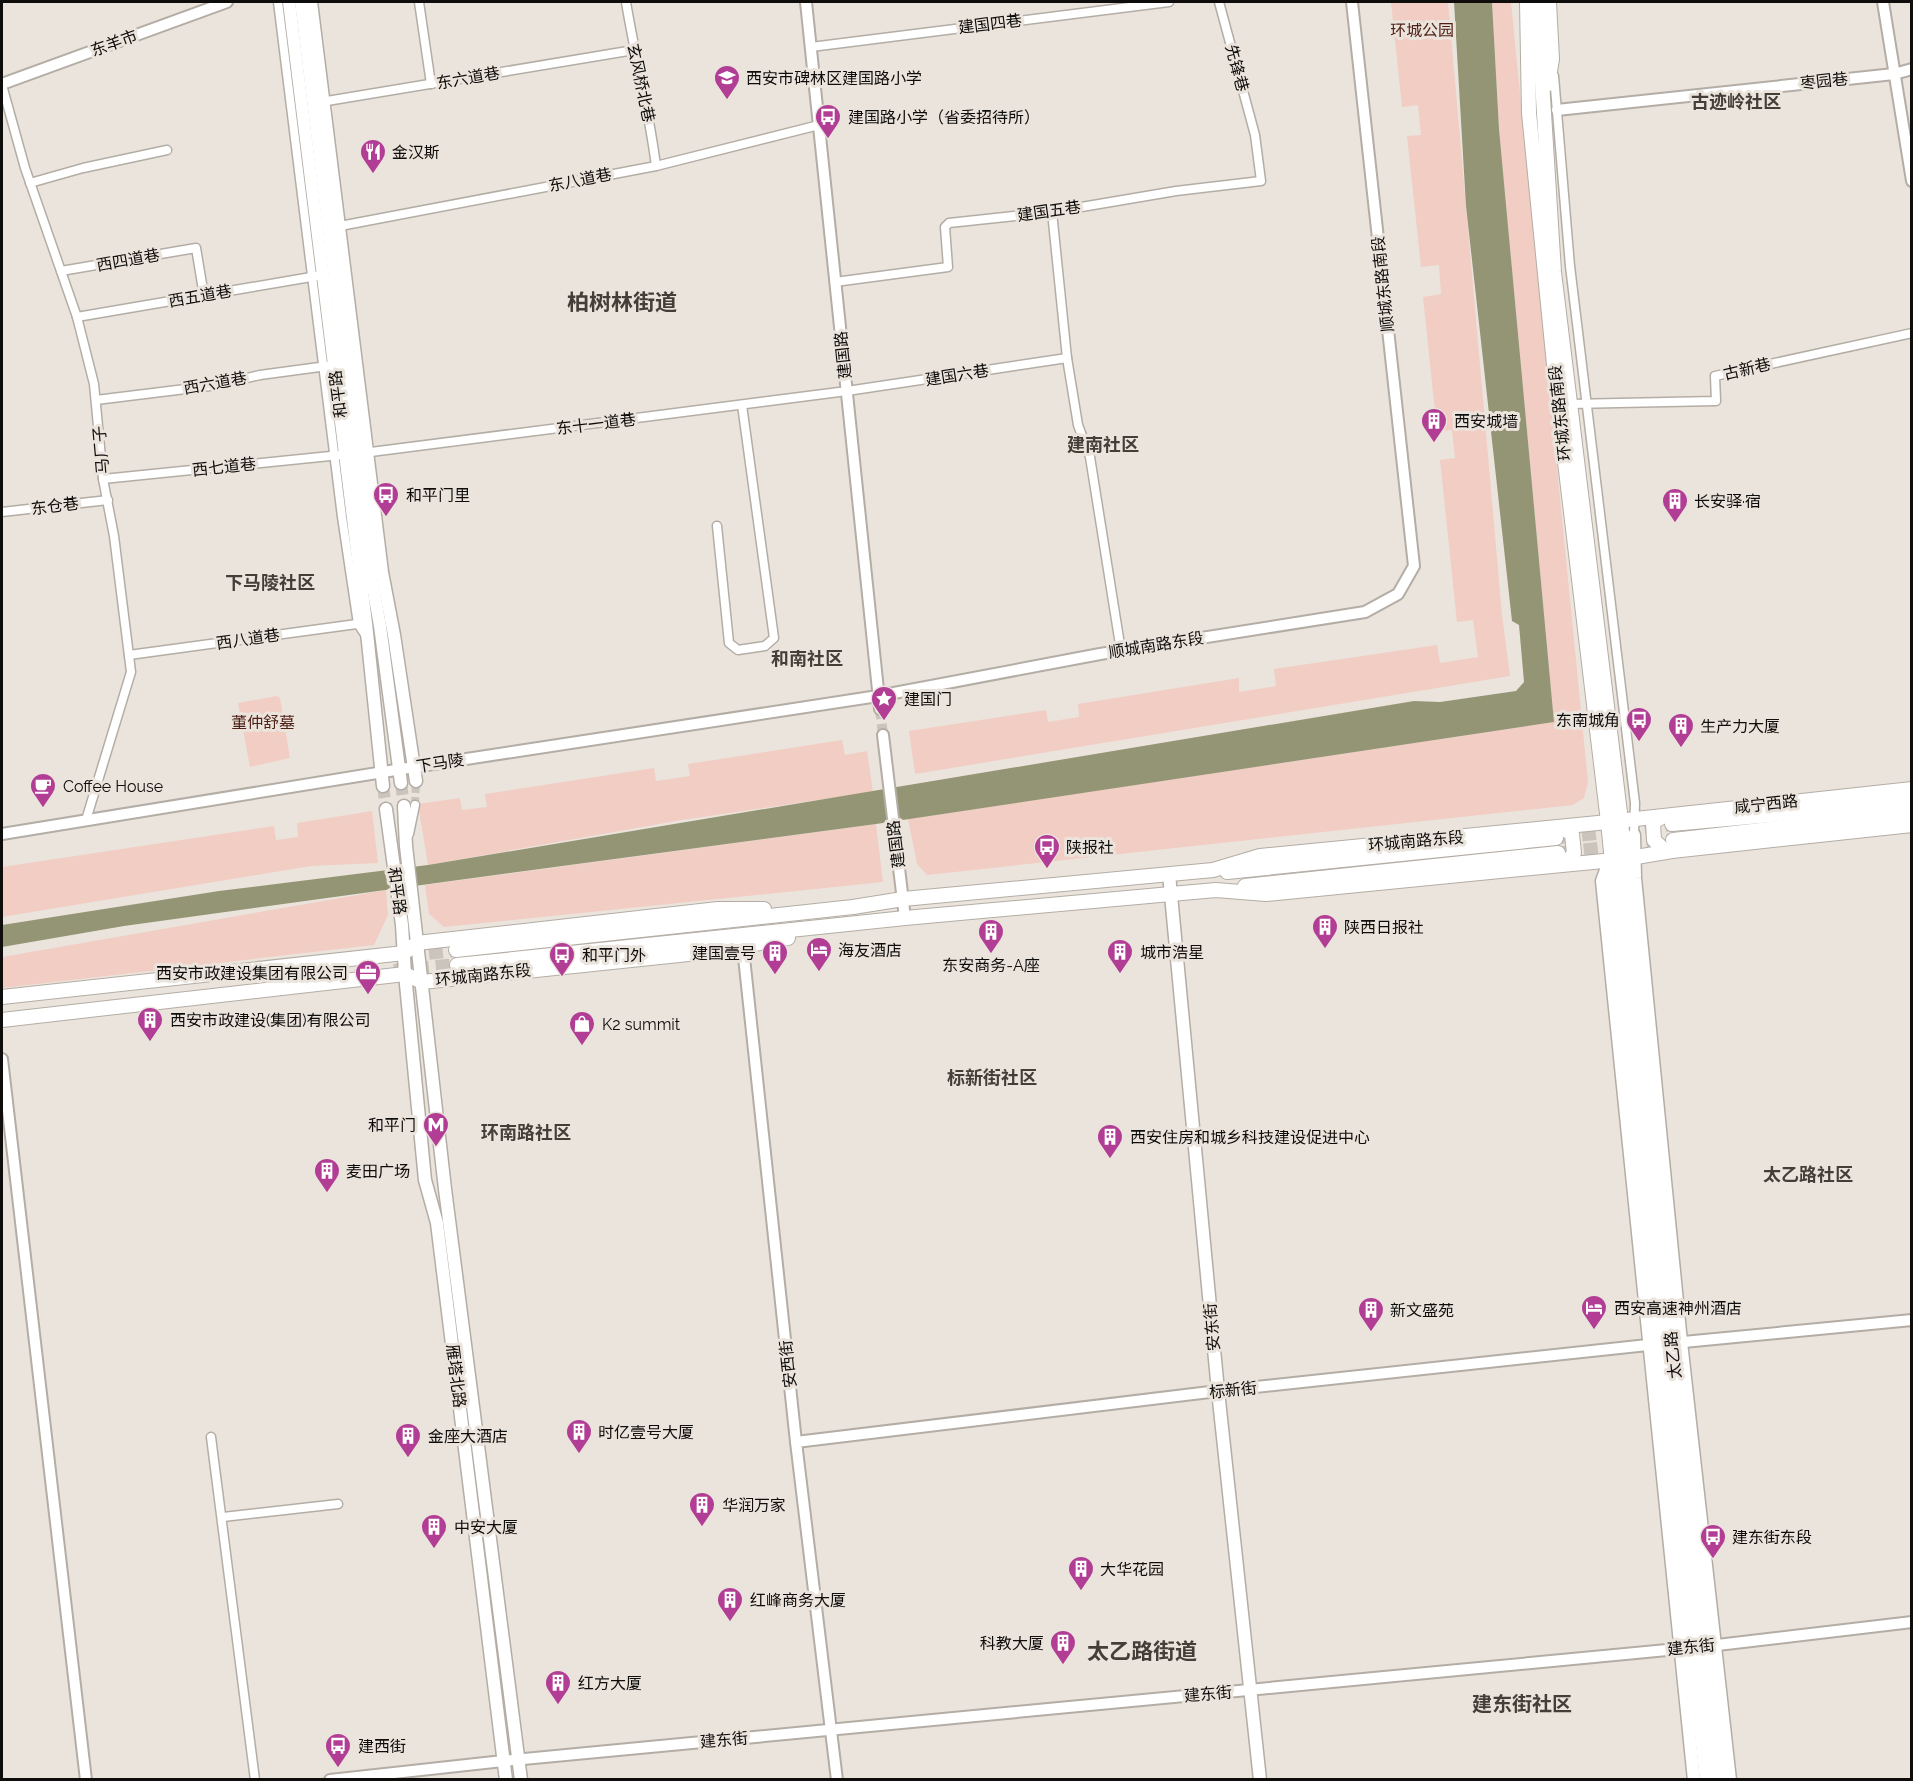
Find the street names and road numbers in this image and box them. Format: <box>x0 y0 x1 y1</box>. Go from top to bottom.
street label: 建国四巷 <box>957 11 1023 37</box>
street label: 东羊市 <box>88 26 140 60</box>
street label: 玄风桥北巷 <box>623 42 659 124</box>
street label: 先锋巷 <box>1222 42 1252 94</box>
street label: 东六道巷 <box>435 63 501 93</box>
street label: 枣园巷 <box>1799 69 1849 93</box>
street label: 东八道巷 <box>547 165 613 195</box>
street label: 建国五巷 <box>1016 197 1082 225</box>
street label: 顺城东路南段 <box>1369 235 1397 333</box>
street label: 西四道巷 <box>95 245 161 275</box>
street label: 西五道巷 <box>167 281 233 311</box>
street label: 建国路 <box>831 330 855 380</box>
street label: 古新巷 <box>1721 354 1773 384</box>
street label: 建国六巷 <box>924 361 990 389</box>
street label: 环城东路南段 <box>1546 364 1574 462</box>
street label: 西六道巷 <box>182 368 248 398</box>
street label: 和平路 <box>326 369 350 419</box>
street label: 东十一道巷 <box>555 410 637 438</box>
street label: 马厂子 <box>89 425 113 475</box>
street label: 西七道巷 <box>191 454 257 480</box>
street label: 东仓巷 <box>30 494 80 518</box>
street label: 西八道巷 <box>215 625 281 653</box>
street label: 顺城南路东段 <box>1107 628 1205 662</box>
street label: 下马陵 <box>415 750 465 776</box>
street label: 咸宁西路 <box>1733 791 1799 817</box>
street label: 建国路 <box>884 819 908 869</box>
street label: 环城南路东段 <box>1367 827 1465 855</box>
street label: 和平路 <box>384 866 410 916</box>
street label: 环城南路东段 <box>434 961 532 989</box>
street label: 安东街 <box>1200 1302 1224 1352</box>
street label: 太乙路 <box>1661 1330 1685 1380</box>
street label: 安西街 <box>776 1339 800 1389</box>
street label: 雁塔北路 <box>443 1343 469 1409</box>
street label: 标新街 <box>1208 1378 1258 1402</box>
street label: 建东街 <box>1666 1635 1716 1659</box>
street label: 建东街 <box>1183 1682 1233 1706</box>
street label: 建东街 <box>699 1728 749 1752</box>

